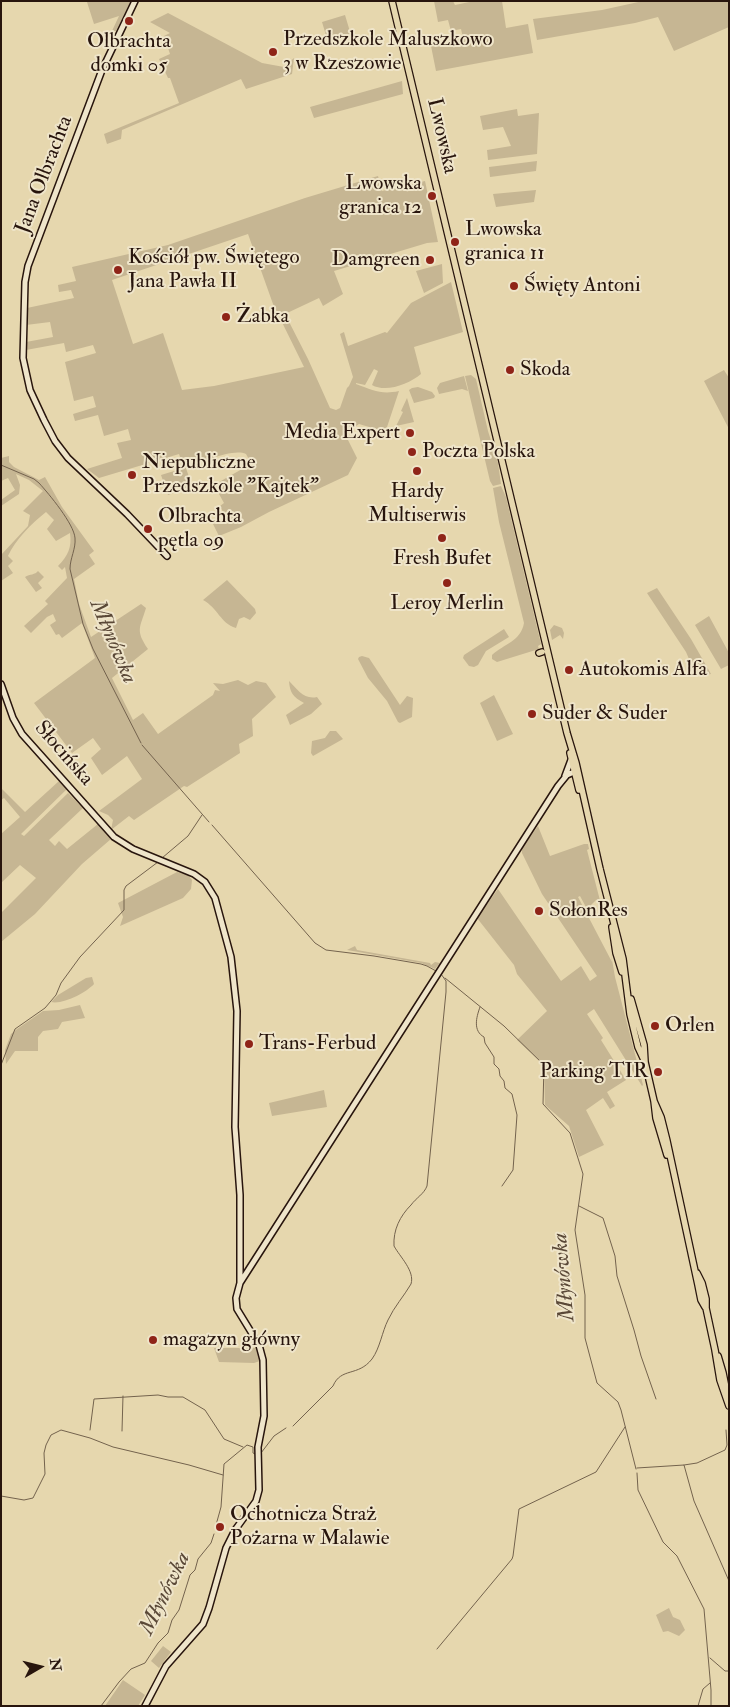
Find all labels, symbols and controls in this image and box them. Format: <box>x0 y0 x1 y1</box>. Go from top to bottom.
marker: Olbrachta domki 05 <box>123 15 135 27</box>
place label: Przedszkole Maluszkowo 3 w Rzeszowie <box>283 27 493 77</box>
place label: Olbrachta domki 05 <box>87 29 171 79</box>
marker: Przedszkole Maluszkowo 3 w Rzeszowie <box>267 46 279 58</box>
street label: Lwowska <box>420 96 462 176</box>
street label: Jana Olbrachta <box>11 112 79 238</box>
place label: Lwowska granica 12 <box>339 171 422 221</box>
marker: Lwowska granica 12 <box>426 190 438 202</box>
place label: Lwowska granica 11 <box>465 217 545 267</box>
marker: Lwowska granica 11 <box>449 236 461 248</box>
place label: Kościół pw. Świętego Jana Pawła II <box>128 245 300 295</box>
place label: Damgreen <box>331 247 420 273</box>
marker: Damgreen <box>424 254 436 266</box>
marker: Kościół pw. Świętego Jana Pawła II <box>112 264 124 276</box>
place label: Święty Antoni <box>524 273 640 299</box>
marker: Święty Antoni <box>508 280 520 292</box>
place label: Żabka <box>236 304 289 330</box>
marker: Żabka <box>220 311 232 323</box>
place label: Skoda <box>520 357 570 383</box>
marker: Skoda <box>504 364 516 376</box>
place label: Media Expert <box>284 420 400 446</box>
marker: Media Expert <box>404 427 416 439</box>
place label: Poczta Polska <box>422 439 535 465</box>
marker: Poczta Polska <box>406 446 418 458</box>
place label: Niepubliczne Przedszkole "Kajtek" <box>142 450 319 500</box>
marker: Hardy Multiserwis <box>411 465 423 477</box>
marker: Niepubliczne Przedszkole "Kajtek" <box>126 469 138 481</box>
place label: Hardy Multiserwis <box>368 479 466 529</box>
place label: Olbrachta pętla 09 <box>158 504 242 554</box>
marker: Olbrachta pętla 09 <box>142 523 154 535</box>
marker: Fresh Bufet <box>436 532 448 544</box>
place label: Fresh Bufet <box>393 546 491 572</box>
marker: Leroy Merlin <box>441 577 453 589</box>
place label: Leroy Merlin <box>390 591 504 617</box>
water label: Młynówka <box>82 596 142 688</box>
place label: Autokomis Alfa <box>579 657 707 683</box>
marker: Autokomis Alfa <box>563 664 575 676</box>
place label: Suder & Suder <box>542 701 667 727</box>
marker: Suder & Suder <box>526 708 538 720</box>
street label: Słocińska <box>28 716 98 792</box>
place label: SołonRes <box>549 898 628 924</box>
marker: SołonRes <box>533 905 545 917</box>
place label: Orlen <box>665 1013 715 1039</box>
marker: Orlen <box>649 1020 661 1032</box>
place label: Trans-Ferbud <box>259 1031 376 1057</box>
marker: Trans-Ferbud <box>243 1038 255 1050</box>
place label: Parking TIR <box>539 1059 648 1085</box>
marker: Parking TIR <box>652 1066 664 1078</box>
water label: Młynówka <box>548 1232 582 1322</box>
place label: magazyn główny <box>163 1327 300 1353</box>
marker: magazyn główny <box>147 1334 159 1346</box>
place label: Ochotnicza Straż Pożarna w Malawie <box>230 1502 389 1552</box>
marker: Ochotnicza Straż Pożarna w Malawie <box>214 1521 226 1533</box>
water label: Młynówka <box>135 1548 197 1640</box>
north arrow <box>15 1642 65 1692</box>
text: N <box>46 1657 65 1672</box>

